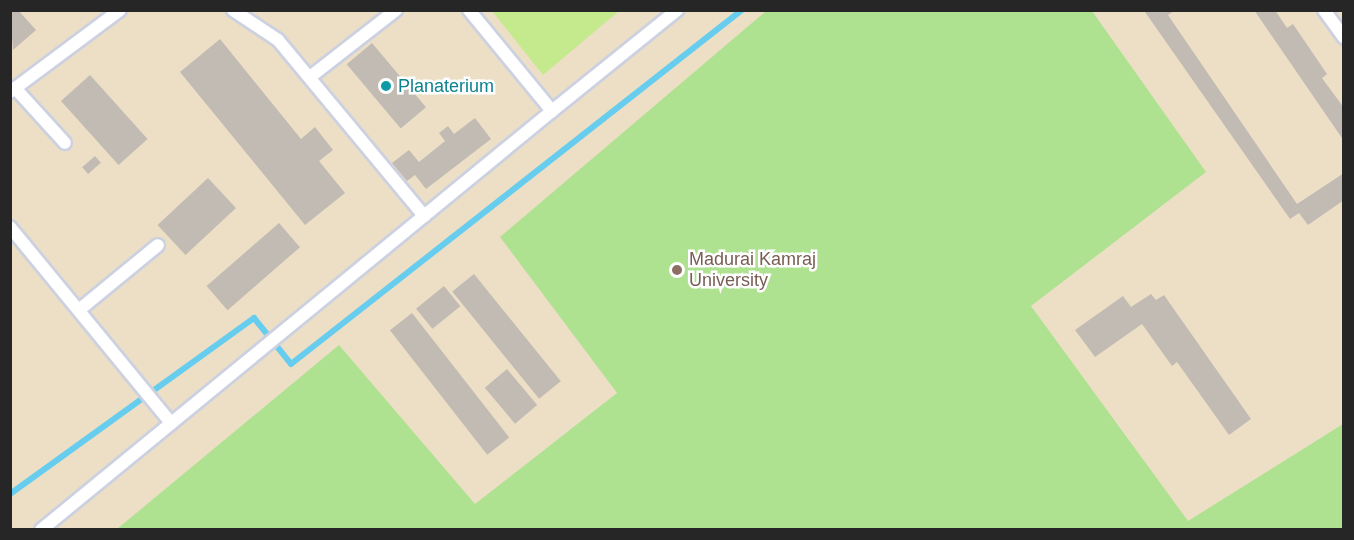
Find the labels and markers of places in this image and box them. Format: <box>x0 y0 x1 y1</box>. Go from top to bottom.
place label: Planaterium <box>398 75 494 97</box>
marker: Planaterium <box>379 79 393 93</box>
place label: Madurai Kamraj University <box>689 249 816 292</box>
marker: Madurai Kamraj University <box>670 263 684 277</box>

